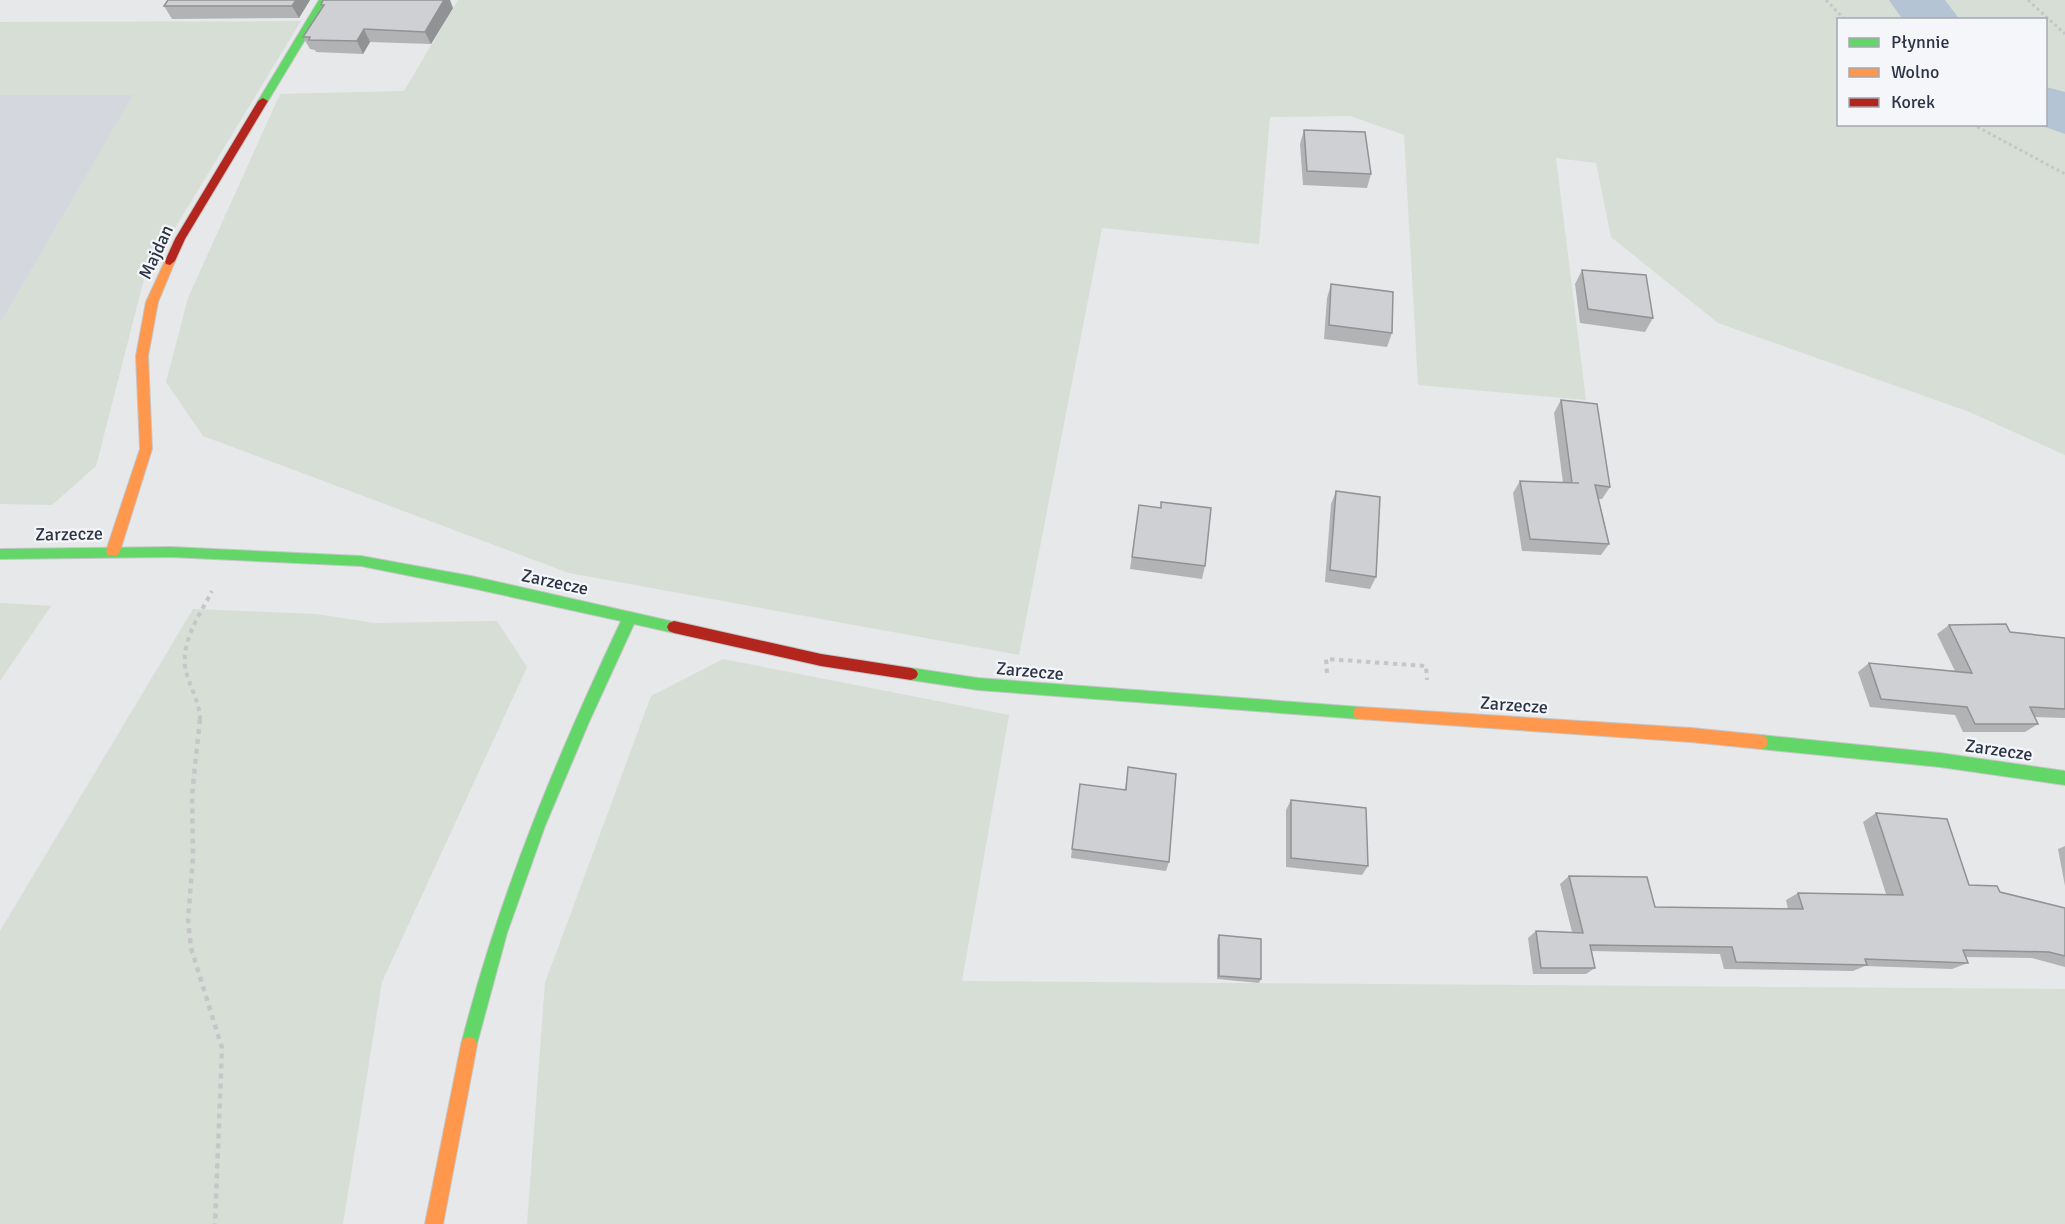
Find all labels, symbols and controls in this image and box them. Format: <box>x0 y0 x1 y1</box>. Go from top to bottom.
legend <box>1837 18 2047 126</box>
text: Płynnie <box>1891 31 1949 53</box>
text: Wolno <box>1891 61 1939 83</box>
text: Korek <box>1891 91 1935 113</box>
street label: Majdan <box>134 221 178 283</box>
street label: Zarzecze <box>35 522 103 546</box>
street label: Zarzecze <box>520 564 590 600</box>
street label: Zarzecze <box>995 657 1065 685</box>
street label: Zarzecze <box>1479 692 1549 718</box>
street label: Zarzecze <box>1964 734 2034 766</box>

